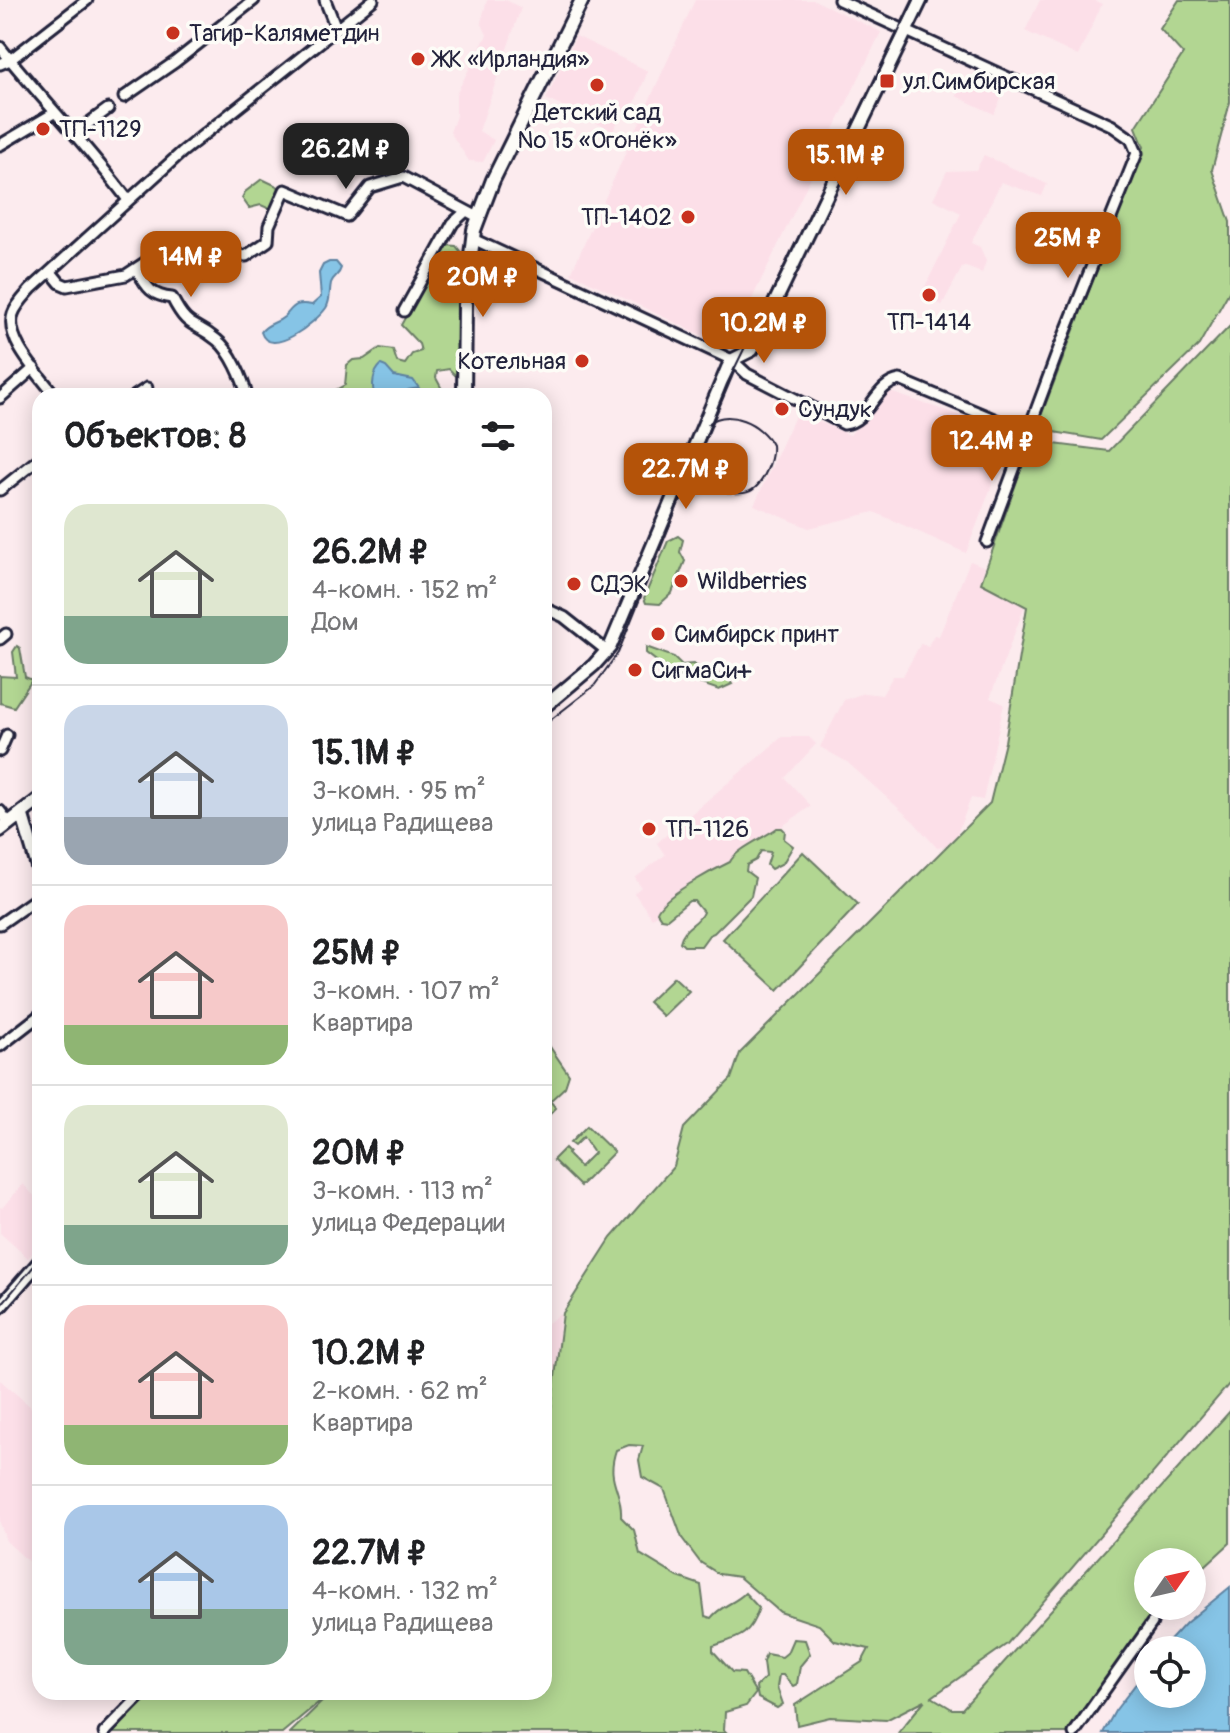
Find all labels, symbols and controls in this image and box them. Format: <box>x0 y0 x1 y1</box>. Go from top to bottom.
place label: Тагир-Каляметдин <box>189 19 380 48</box>
marker: Тагир-Каляметдин <box>164 24 182 42</box>
place label: ЖК «Ирландия» <box>430 45 589 74</box>
marker: ЖК «Ирландия» <box>409 50 427 68</box>
place label: ул.Симбирская <box>902 67 1055 96</box>
marker: ул.Симбирская <box>878 72 896 90</box>
marker: Детский сад № 15 «Огонёк» <box>588 76 606 94</box>
place label: Детский сад № 15 «Огонёк» <box>517 98 677 155</box>
place label: ТП-1129 <box>59 115 142 144</box>
marker: ТП-1129 <box>34 120 52 138</box>
pin: 26.2M ₽ <box>272 123 420 191</box>
pin: 15.1M ₽ <box>772 129 920 197</box>
text: 26.2M ₽ <box>301 133 391 165</box>
text: 15.1M ₽ <box>806 139 886 171</box>
place label: ТП-1402 <box>581 203 672 232</box>
marker: ТП-1402 <box>679 208 697 226</box>
pin: 25M ₽ <box>1012 212 1124 280</box>
text: 25M ₽ <box>1034 222 1102 254</box>
pin: 14M ₽ <box>135 231 247 299</box>
text: 14M ₽ <box>158 241 224 273</box>
pin: 20M ₽ <box>427 251 539 319</box>
text: 20M ₽ <box>447 261 519 293</box>
marker: ТП-1414 <box>920 286 938 304</box>
pin: 10.2M ₽ <box>690 297 838 365</box>
text: 10.2M ₽ <box>720 307 808 339</box>
place label: ТП-1414 <box>887 308 971 337</box>
place label: Котельная <box>457 347 566 376</box>
marker: Котельная <box>573 352 591 370</box>
place label: Сундук <box>798 395 872 424</box>
marker: Сундук <box>773 400 791 418</box>
icon: filters <box>476 414 520 458</box>
text: Объектов: 8 <box>64 415 246 458</box>
pin: 12.4M ₽ <box>918 415 1066 483</box>
text: 12.4M ₽ <box>949 425 1035 457</box>
pin: 22.7M ₽ <box>612 443 760 511</box>
text: 22.7M ₽ <box>642 453 730 485</box>
text: 26.2M ₽ <box>312 531 430 574</box>
icon: home <box>128 536 224 632</box>
place label: Wildberries <box>697 567 807 596</box>
place label: СДЭК <box>590 570 647 599</box>
marker: Wildberries <box>672 572 690 590</box>
text: 4-комн. · 152 m² <box>312 574 497 606</box>
marker: СДЭК <box>565 575 583 593</box>
text: Дом <box>312 606 359 638</box>
place label: Симбирск принт <box>674 620 839 649</box>
marker: Симбирск принт <box>649 625 667 643</box>
place label: СигмаСи+ <box>651 656 752 685</box>
marker: СигмаСи+ <box>626 661 644 679</box>
text: 15.1M ₽ <box>312 732 417 775</box>
icon: home <box>128 737 224 833</box>
text: 3-комн. · 95 m² <box>312 775 486 807</box>
text: улица Радищева <box>312 807 493 839</box>
place label: ТП-1126 <box>665 815 749 844</box>
marker: ТП-1126 <box>640 820 658 838</box>
text: 25M ₽ <box>312 932 402 975</box>
icon: home <box>128 937 224 1033</box>
text: 3-комн. · 107 m² <box>312 975 500 1007</box>
text: Квартира <box>312 1007 413 1039</box>
text: 20M ₽ <box>312 1132 407 1175</box>
icon: home <box>128 1137 224 1233</box>
text: 3-комн. · 113 m² <box>312 1175 493 1207</box>
text: улица Федерации <box>312 1207 505 1239</box>
text: 10.2M ₽ <box>312 1332 427 1375</box>
icon: home <box>128 1337 224 1433</box>
text: 2-комн. · 62 m² <box>312 1375 488 1407</box>
text: Квартира <box>312 1407 413 1439</box>
text: 22.7M ₽ <box>312 1532 428 1575</box>
icon: home <box>128 1537 224 1633</box>
north arrow <box>1134 1548 1206 1620</box>
map controls <box>1134 1548 1206 1708</box>
text: 4-комн. · 132 m² <box>312 1575 498 1607</box>
text: улица Радищева <box>312 1607 493 1639</box>
button: locate <box>1134 1636 1206 1708</box>

